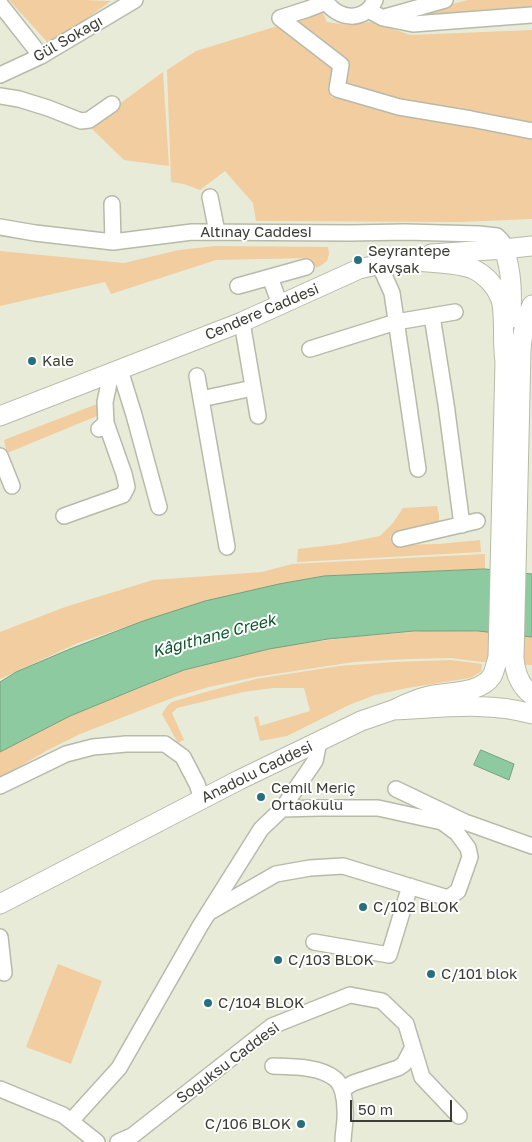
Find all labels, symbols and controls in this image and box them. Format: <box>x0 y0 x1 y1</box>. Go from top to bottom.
street label: Gül Sokağı <box>30 12 106 66</box>
street label: Altınay Caddesi <box>200 223 312 241</box>
place label: Seyrantepe Kavşak <box>368 242 450 277</box>
marker: Seyrantepe Kavşak <box>352 254 364 266</box>
street label: Cendere Caddesi <box>202 280 322 344</box>
place label: Kale <box>42 352 74 370</box>
marker: Kale <box>26 355 38 367</box>
water label: Kâğıthane Creek <box>150 610 278 662</box>
street label: Anadolu Caddesi <box>199 737 315 807</box>
place label: Cemil Meriç Ortaokulu <box>271 779 355 814</box>
marker: Cemil Meriç Ortaokulu <box>255 791 267 803</box>
place label: C/102 BLOK <box>373 898 459 916</box>
marker: C/102 BLOK <box>357 901 369 913</box>
place label: C/103 BLOK <box>288 951 374 969</box>
marker: C/103 BLOK <box>272 954 284 966</box>
place label: C/101 blok <box>441 965 517 983</box>
marker: C/101 blok <box>425 968 437 980</box>
place label: C/104 BLOK <box>218 994 304 1012</box>
marker: C/104 BLOK <box>202 997 214 1009</box>
street label: Soğuksu Caddesi <box>173 1019 283 1107</box>
scale bar <box>352 1090 454 1122</box>
text: 50 m <box>358 1100 393 1118</box>
place label: C/106 BLOK <box>205 1115 291 1133</box>
marker: C/106 BLOK <box>295 1118 307 1130</box>

